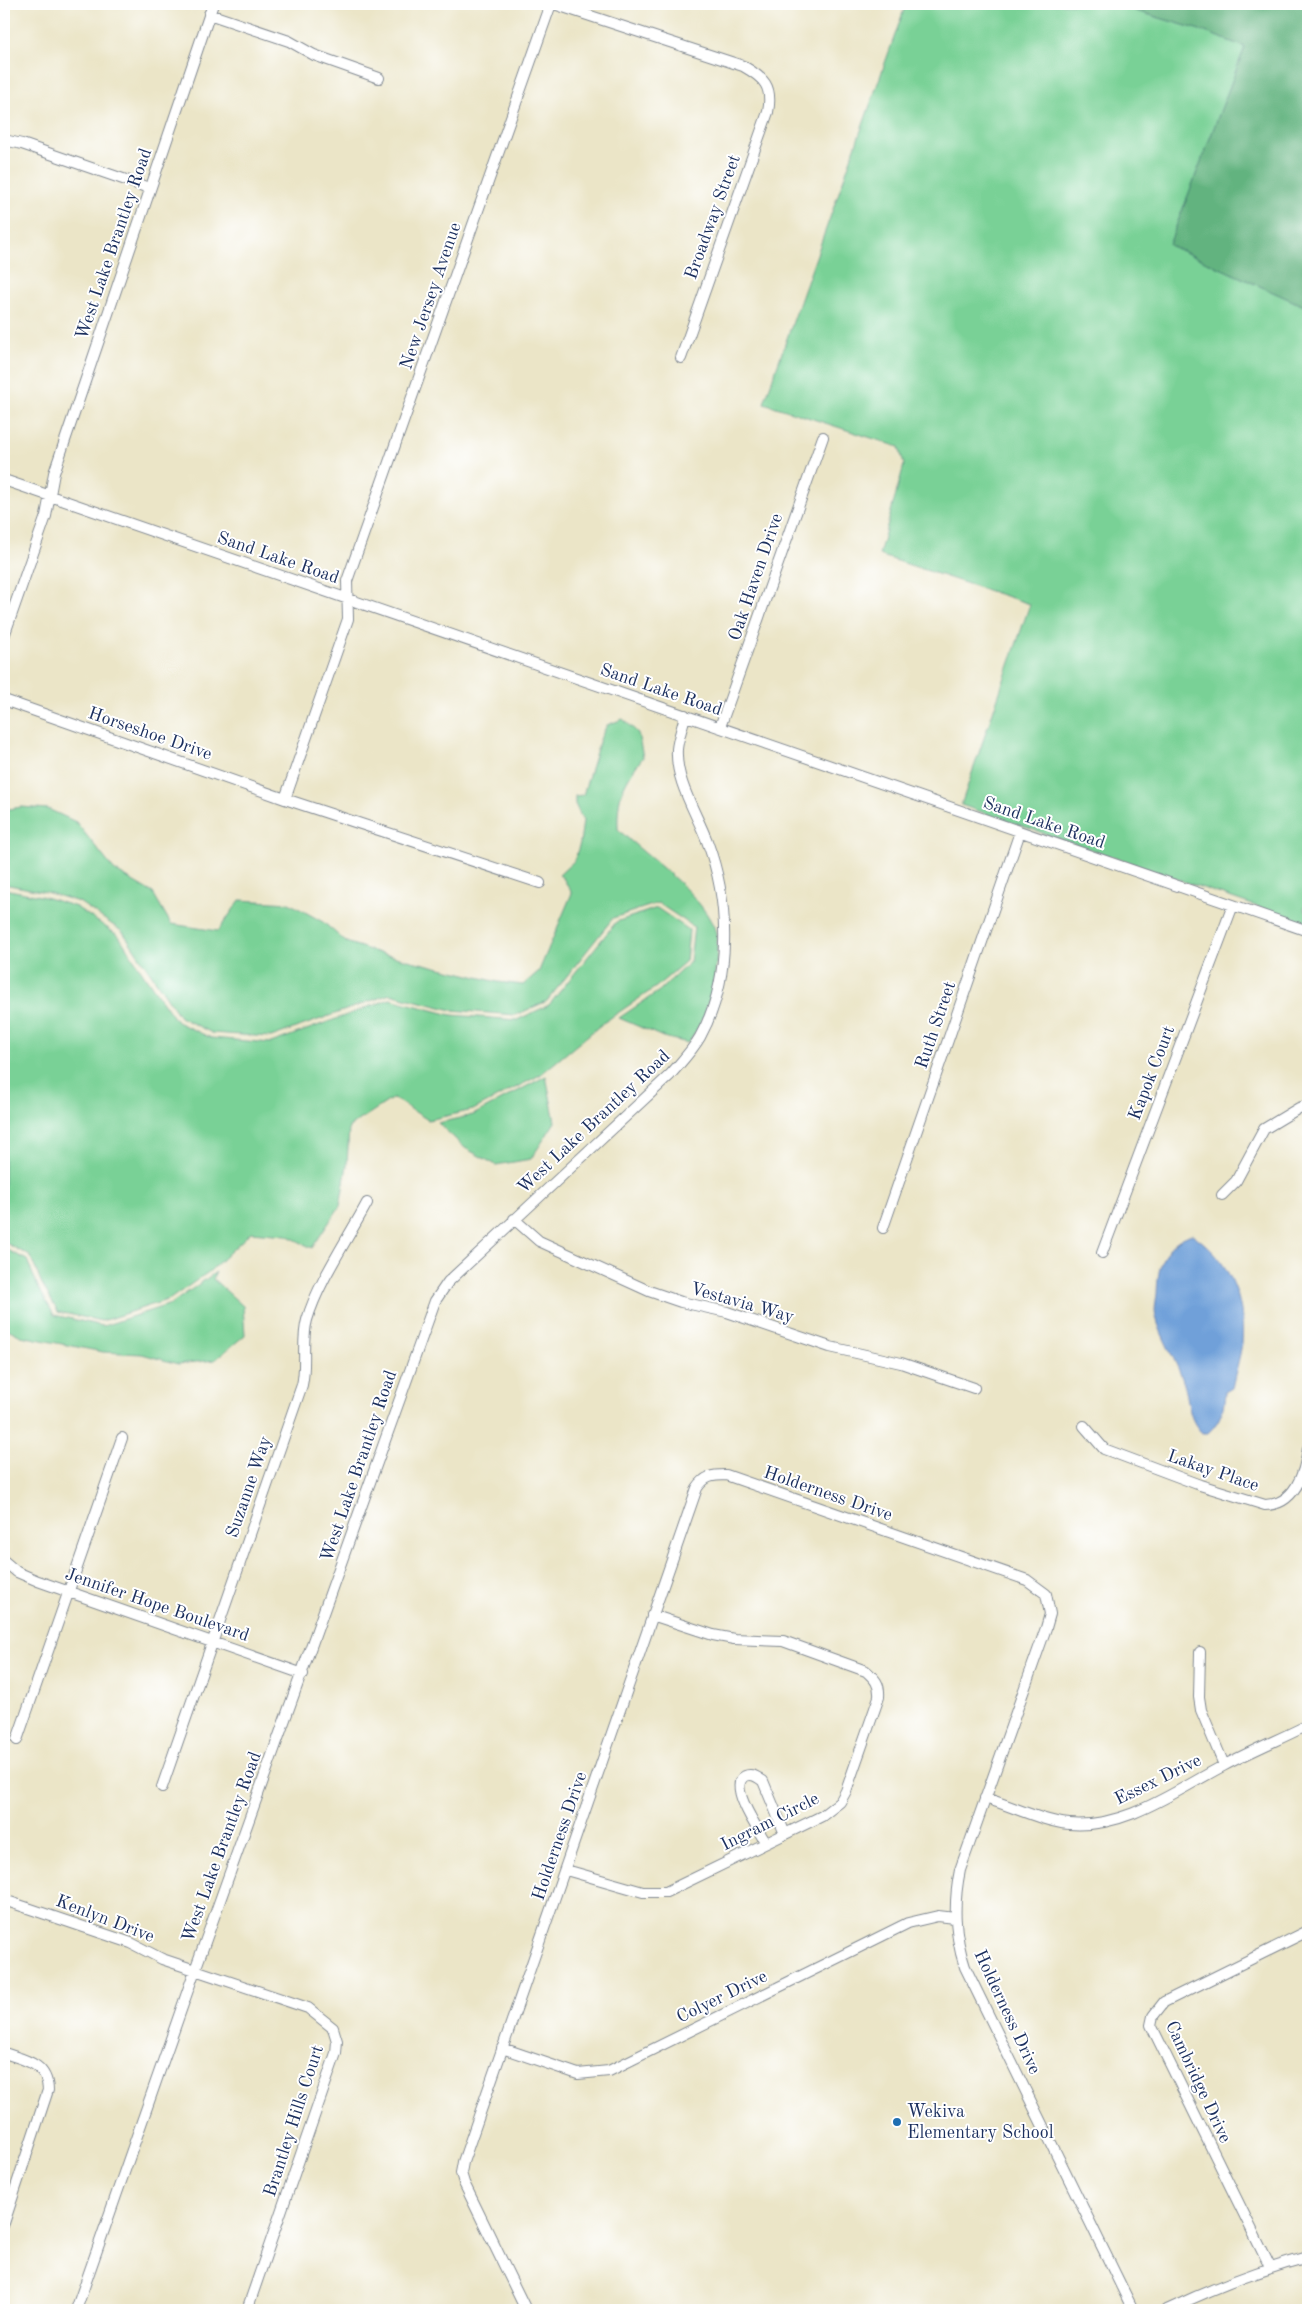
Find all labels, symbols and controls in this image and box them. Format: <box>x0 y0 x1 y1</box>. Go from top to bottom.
street label: West Lake Brantley Road <box>73 146 155 342</box>
street label: Broadway Street <box>682 152 744 282</box>
street label: New Jersey Avenue <box>397 220 465 372</box>
street label: Oak Haven Drive <box>726 511 786 643</box>
street label: Sand Lake Road <box>215 529 341 587</box>
street label: Sand Lake Road <box>598 661 724 719</box>
street label: Horseshoe Drive <box>86 704 214 764</box>
street label: Sand Lake Road <box>981 794 1107 852</box>
street label: Ruth Street <box>913 979 959 1071</box>
street label: Kapok Court <box>1126 1023 1178 1123</box>
street label: West Lake Brantley Road <box>514 1047 674 1197</box>
street label: Vestavia Way <box>688 1280 796 1327</box>
street label: West Lake Brantley Road <box>318 1368 400 1564</box>
street label: Suzanne Way <box>223 1433 275 1540</box>
street label: Lakay Place <box>1165 1447 1261 1495</box>
street label: Holderness Drive <box>761 1464 895 1524</box>
street label: Jennifer Hope Boulevard <box>63 1565 251 1645</box>
street label: West Lake Brantley Road <box>179 1749 265 1945</box>
street label: Essex Drive <box>1112 1751 1204 1809</box>
street label: Holderness Drive <box>530 1769 590 1903</box>
street label: Ingram Circle <box>718 1790 822 1854</box>
street label: Kenlyn Drive <box>53 1892 157 1946</box>
street label: Holderness Drive <box>970 1947 1044 2077</box>
street label: Colyer Drive <box>674 1967 770 2027</box>
street label: Cambridge Drive <box>1162 2018 1234 2146</box>
street label: Brantley Hills Court <box>261 2043 327 2199</box>
place label: Wekiva Elementary School <box>907 2103 1054 2142</box>
marker: Wekiva Elementary School <box>891 2116 903 2128</box>

